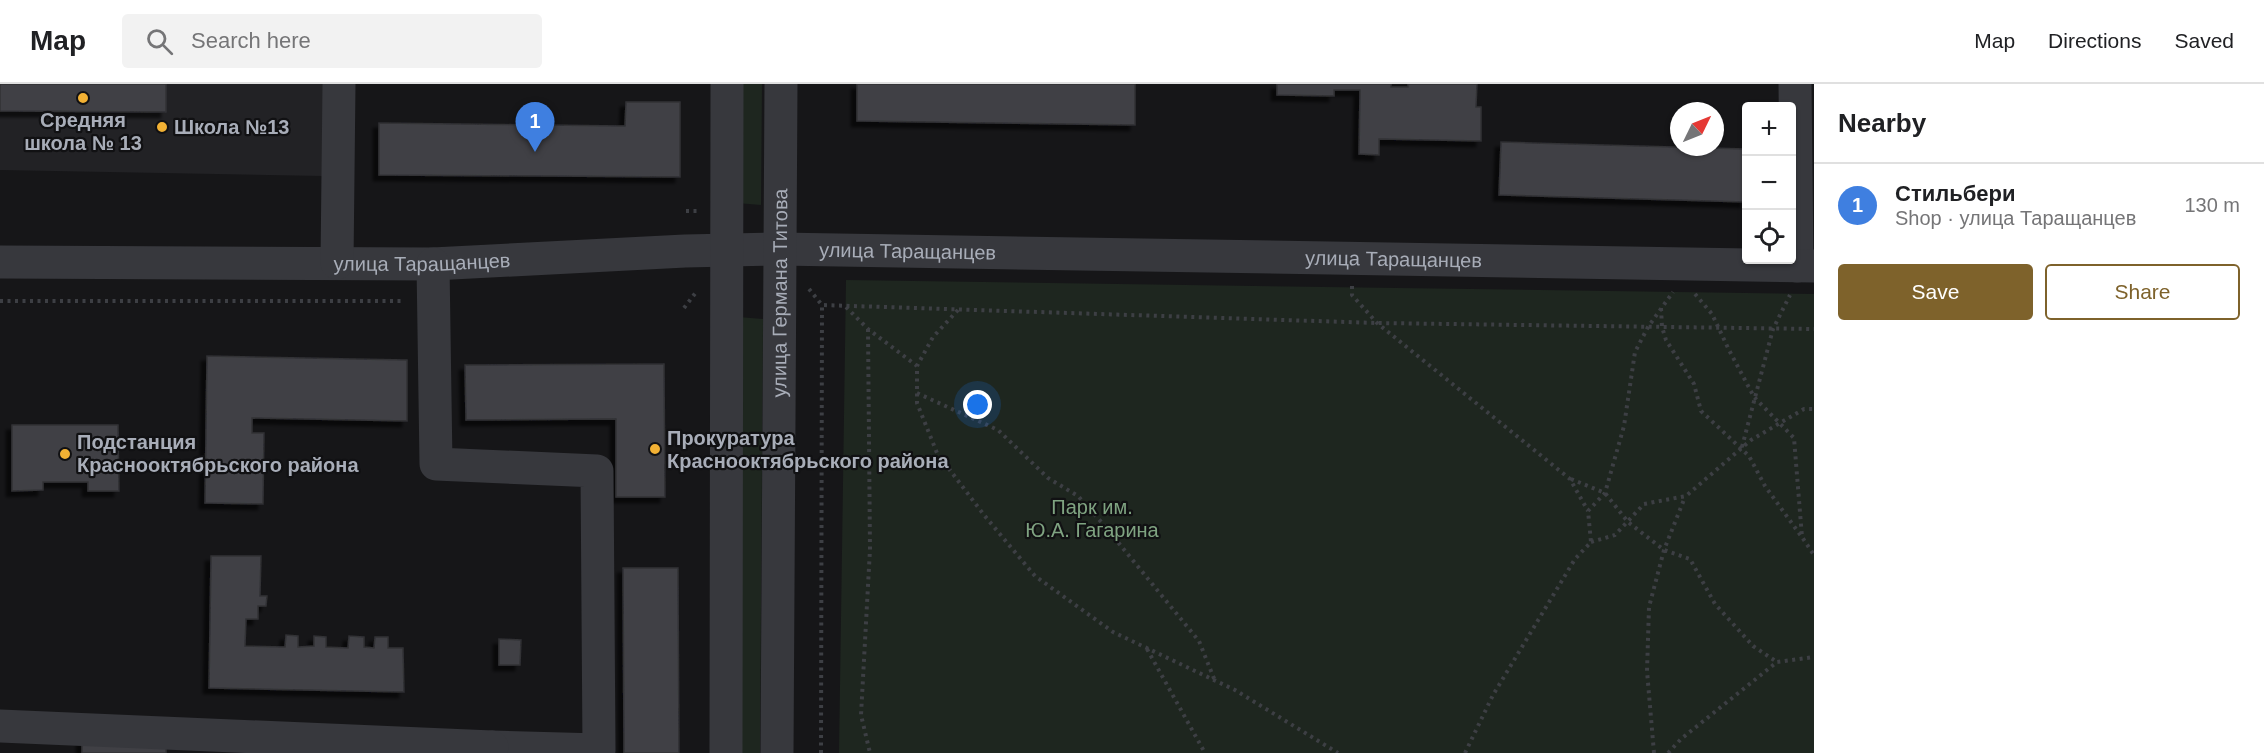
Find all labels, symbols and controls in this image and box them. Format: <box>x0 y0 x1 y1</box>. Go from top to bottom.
search box <box>122 14 542 68</box>
text: Map <box>30 25 86 56</box>
icon: search <box>143 25 176 58</box>
text: Search here <box>191 28 311 53</box>
text: Map <box>1974 29 2015 52</box>
text: Directions <box>2048 29 2141 52</box>
text: Saved <box>2174 29 2234 52</box>
marker: Средняя школа № 13 <box>76 91 90 105</box>
north arrow <box>1670 102 1724 156</box>
map controls <box>1742 102 1796 264</box>
button: + <box>1742 102 1796 156</box>
pin: 1 <box>516 103 554 152</box>
text: Nearby <box>1838 108 1926 138</box>
place label: Средняя школа № 13 <box>24 109 142 154</box>
place label: Школа №13 <box>174 116 290 138</box>
marker: Школа №13 <box>155 120 169 134</box>
button: − <box>1742 156 1796 210</box>
text: Стильбери <box>1895 181 2015 206</box>
street label: улица Германа Титова <box>768 188 791 398</box>
text: 1 <box>1852 194 1863 216</box>
text: 130 m <box>2184 194 2240 216</box>
text: Shop · улица Таращанцев <box>1895 207 2136 229</box>
button: locate <box>1742 210 1796 264</box>
street label: улица Таращанцев <box>819 239 996 264</box>
street label: улица Таращанцев <box>1305 247 1482 272</box>
street label: улица Таращанцев <box>334 249 511 275</box>
button: Save <box>1838 264 2033 320</box>
button: Share <box>2045 264 2240 320</box>
your location <box>963 390 992 419</box>
place label: Прокуратура Краснооктябрьского района <box>667 427 949 472</box>
place label: Подстанция Краснооктябрьского района <box>77 431 359 476</box>
marker: Прокуратура Краснооктябрьского района <box>648 442 662 456</box>
marker: Подстанция Краснооктябрьского района <box>58 447 72 461</box>
park label: Парк им. Ю.А. Гагарина <box>1025 496 1160 541</box>

